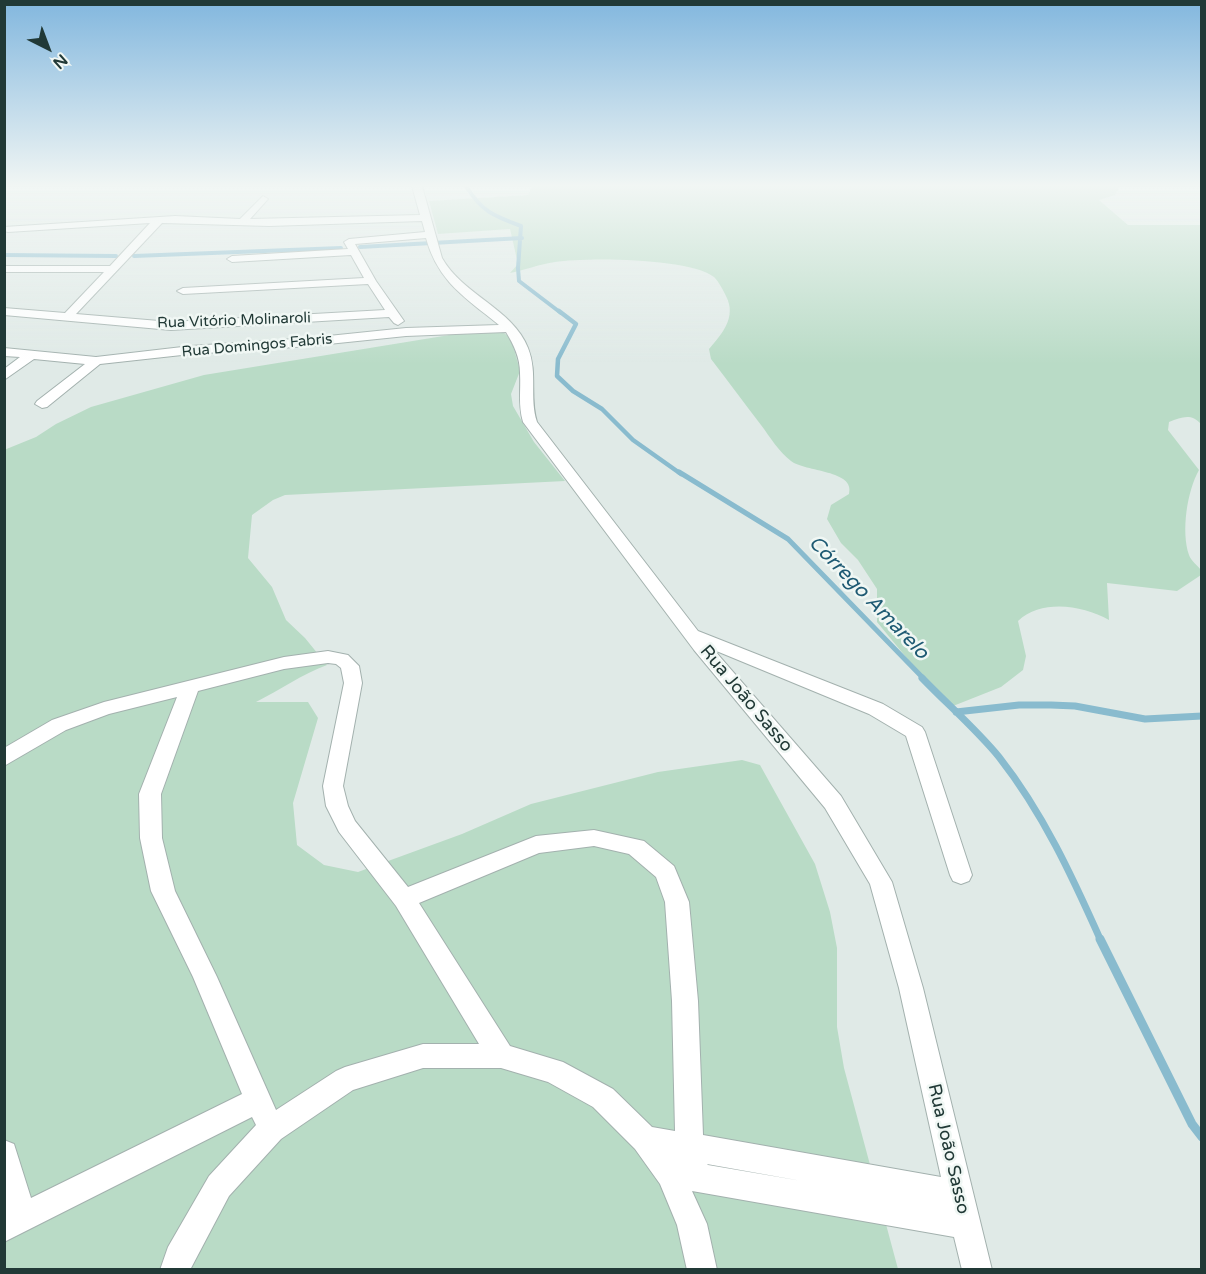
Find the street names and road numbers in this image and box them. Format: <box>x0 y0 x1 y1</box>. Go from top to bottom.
street label: Rua Vitório Molinaroli <box>157 309 311 333</box>
street label: Rua Domingos Fabris <box>181 330 333 362</box>
street label: Rua João Sasso <box>695 641 797 757</box>
street label: Rua João Sasso <box>923 1082 973 1216</box>

